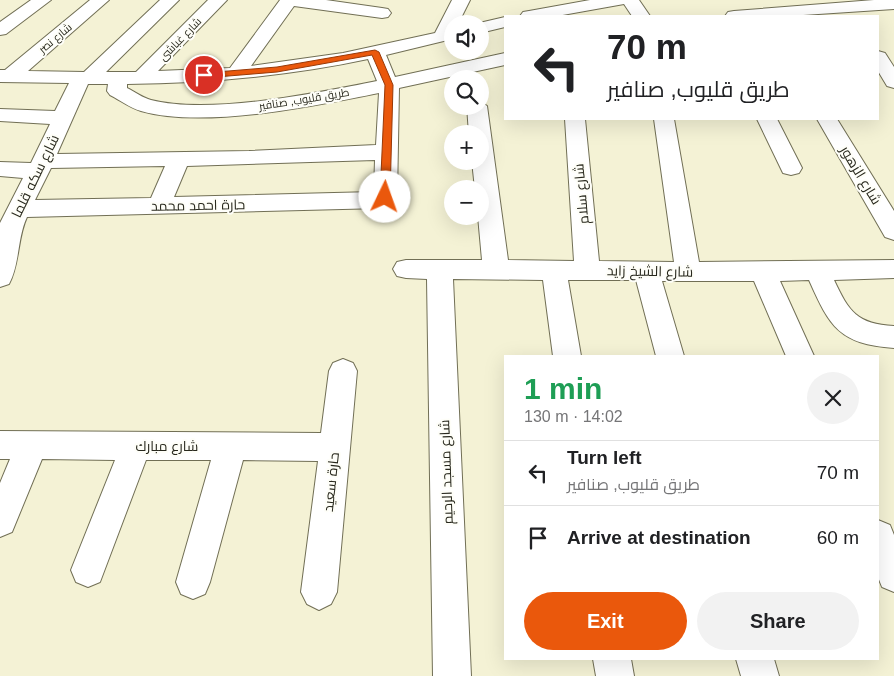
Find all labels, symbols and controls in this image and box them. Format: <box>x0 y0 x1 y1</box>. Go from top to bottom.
street label: شارع غباشى <box>157 15 205 64</box>
map controls <box>444 15 489 225</box>
button: sound <box>444 15 489 60</box>
street label: شارع نصر <box>35 21 75 58</box>
text: 70 m <box>607 27 687 66</box>
icon: left <box>524 35 589 100</box>
pin <box>183 54 225 96</box>
icon: arrive <box>190 61 218 89</box>
button: search <box>444 70 489 115</box>
text: طريق قليوب, صنافير <box>607 77 790 102</box>
street label: طريق قليوب, صنافير <box>257 86 350 113</box>
button: + <box>444 125 489 170</box>
street label: شارع سكه قلما <box>8 132 63 220</box>
street label: شارع الزهور <box>836 142 885 208</box>
street label: شارع سلام <box>570 163 594 225</box>
position arrow <box>358 170 410 222</box>
button: − <box>444 180 489 225</box>
street label: حارة احمد محمد <box>151 196 245 214</box>
street label: شارع الشيخ زايد <box>607 262 693 281</box>
text: 1 min <box>524 372 602 405</box>
button: close <box>807 372 859 424</box>
text: 130 m · 14:02 <box>524 408 623 425</box>
street label: شارع مسجد الرحيم <box>436 419 458 525</box>
street label: شارع مبارك <box>136 438 198 455</box>
text: Turn left <box>567 447 642 468</box>
street label: حارة سعيد <box>320 451 342 513</box>
icon: left <box>524 459 552 487</box>
text: 70 m <box>817 462 859 483</box>
text: طريق قليوب, صنافير <box>567 476 700 493</box>
icon: arrive <box>524 524 552 552</box>
text: Arrive at destination <box>567 527 751 548</box>
text: 60 m <box>817 527 859 548</box>
button: Exit <box>524 592 687 650</box>
button: Share <box>697 592 859 650</box>

